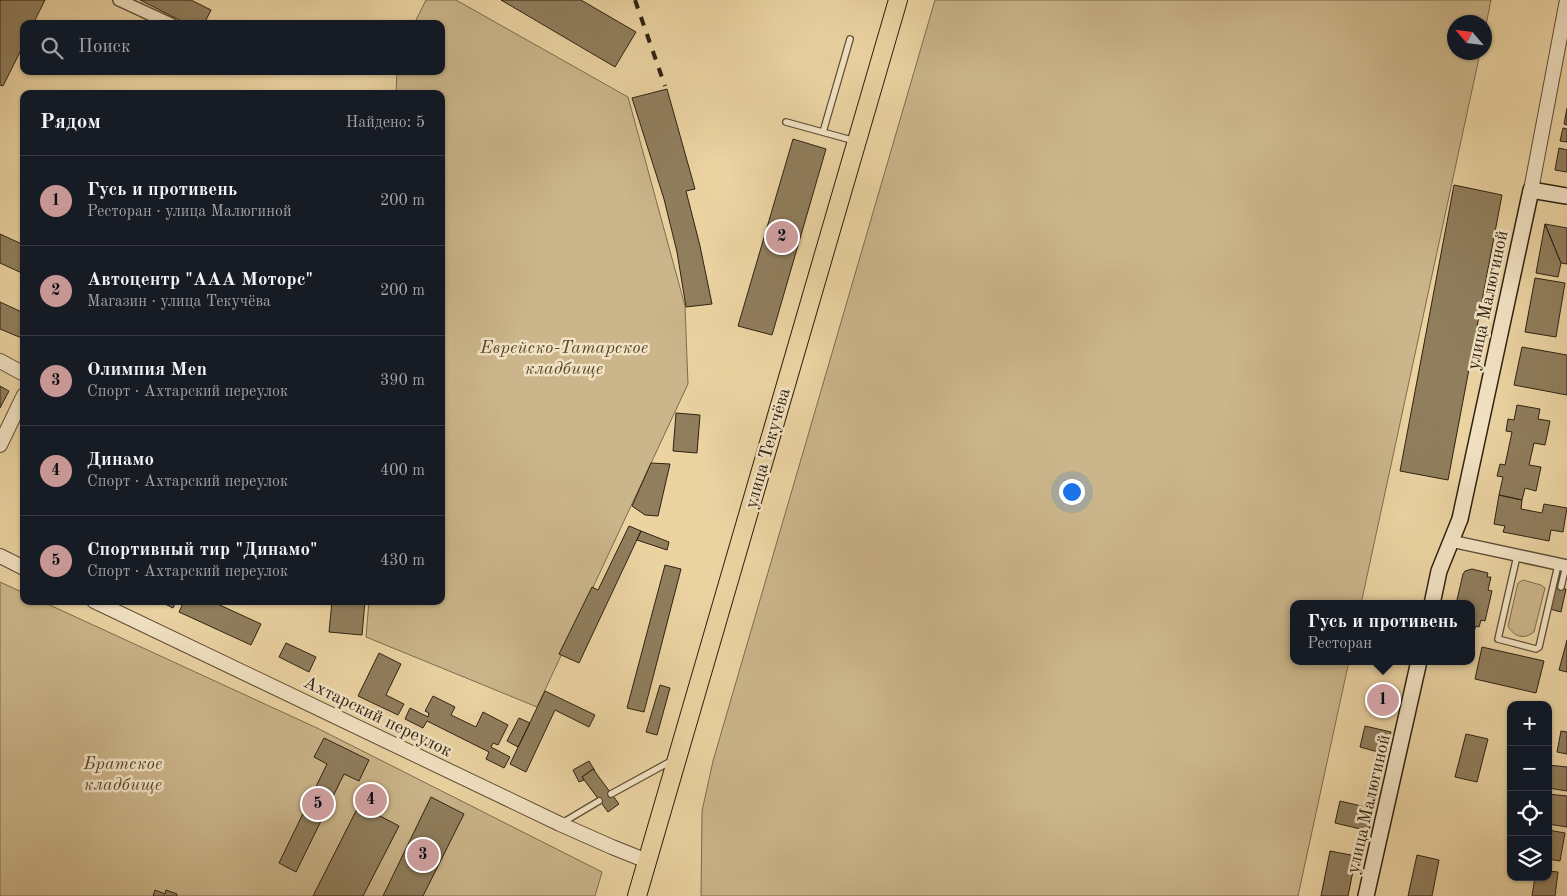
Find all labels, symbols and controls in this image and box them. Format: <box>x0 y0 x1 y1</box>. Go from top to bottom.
north arrow <box>1447 15 1492 60</box>
search box <box>20 20 445 75</box>
icon: search <box>38 34 66 62</box>
text: Поиск <box>78 38 130 57</box>
text: Рядом <box>40 112 101 133</box>
text: Найдено: 5 <box>346 115 425 131</box>
text: Гусь и противень <box>87 181 237 200</box>
text: 1 <box>51 193 61 209</box>
text: 200 m <box>380 193 425 209</box>
text: Ресторан · улица Малюгиной <box>87 204 292 220</box>
pin: 2 <box>766 218 798 256</box>
street label: улица Малюгиной <box>1464 229 1512 372</box>
text: Автоцентр "ААА Моторс" <box>87 271 313 290</box>
text: 2 <box>51 283 61 299</box>
text: 200 m <box>380 283 425 299</box>
text: Магазин · улица Текучёва <box>87 294 271 310</box>
park label: Еврейско-Татарское кладбище <box>479 339 648 378</box>
text: Олимпия Men <box>87 361 207 380</box>
text: 3 <box>51 373 61 389</box>
text: 390 m <box>380 373 425 389</box>
text: Спорт · Ахтарский переулок <box>87 384 288 400</box>
street label: улица Текучёва <box>742 386 794 511</box>
text: Динамо <box>87 451 154 470</box>
text: 4 <box>51 463 61 479</box>
text: 400 m <box>380 463 425 479</box>
text: Спорт · Ахтарский переулок <box>87 474 288 490</box>
your location <box>1059 479 1085 505</box>
text: Спортивный тир "Динамо" <box>87 541 318 560</box>
text: 5 <box>51 553 61 569</box>
text: 430 m <box>380 553 425 569</box>
text: Спорт · Ахтарский переулок <box>87 564 288 580</box>
popup <box>1290 600 1475 665</box>
text: Гусь и противень <box>1307 613 1458 632</box>
text: Ресторан <box>1307 636 1372 652</box>
street label: Ахтарский переулок <box>301 673 455 761</box>
pin: 1 <box>1367 681 1399 719</box>
map controls <box>1507 701 1552 881</box>
button: + <box>1507 701 1552 746</box>
street label: улица Малюгиной <box>1344 733 1394 875</box>
button: − <box>1507 746 1552 791</box>
park label: Братское кладбище <box>83 755 162 794</box>
pin: 4 <box>355 781 387 819</box>
pin: 5 <box>302 785 334 823</box>
button: locate <box>1507 791 1552 836</box>
pin: 3 <box>407 836 439 874</box>
button: layers <box>1507 836 1552 881</box>

